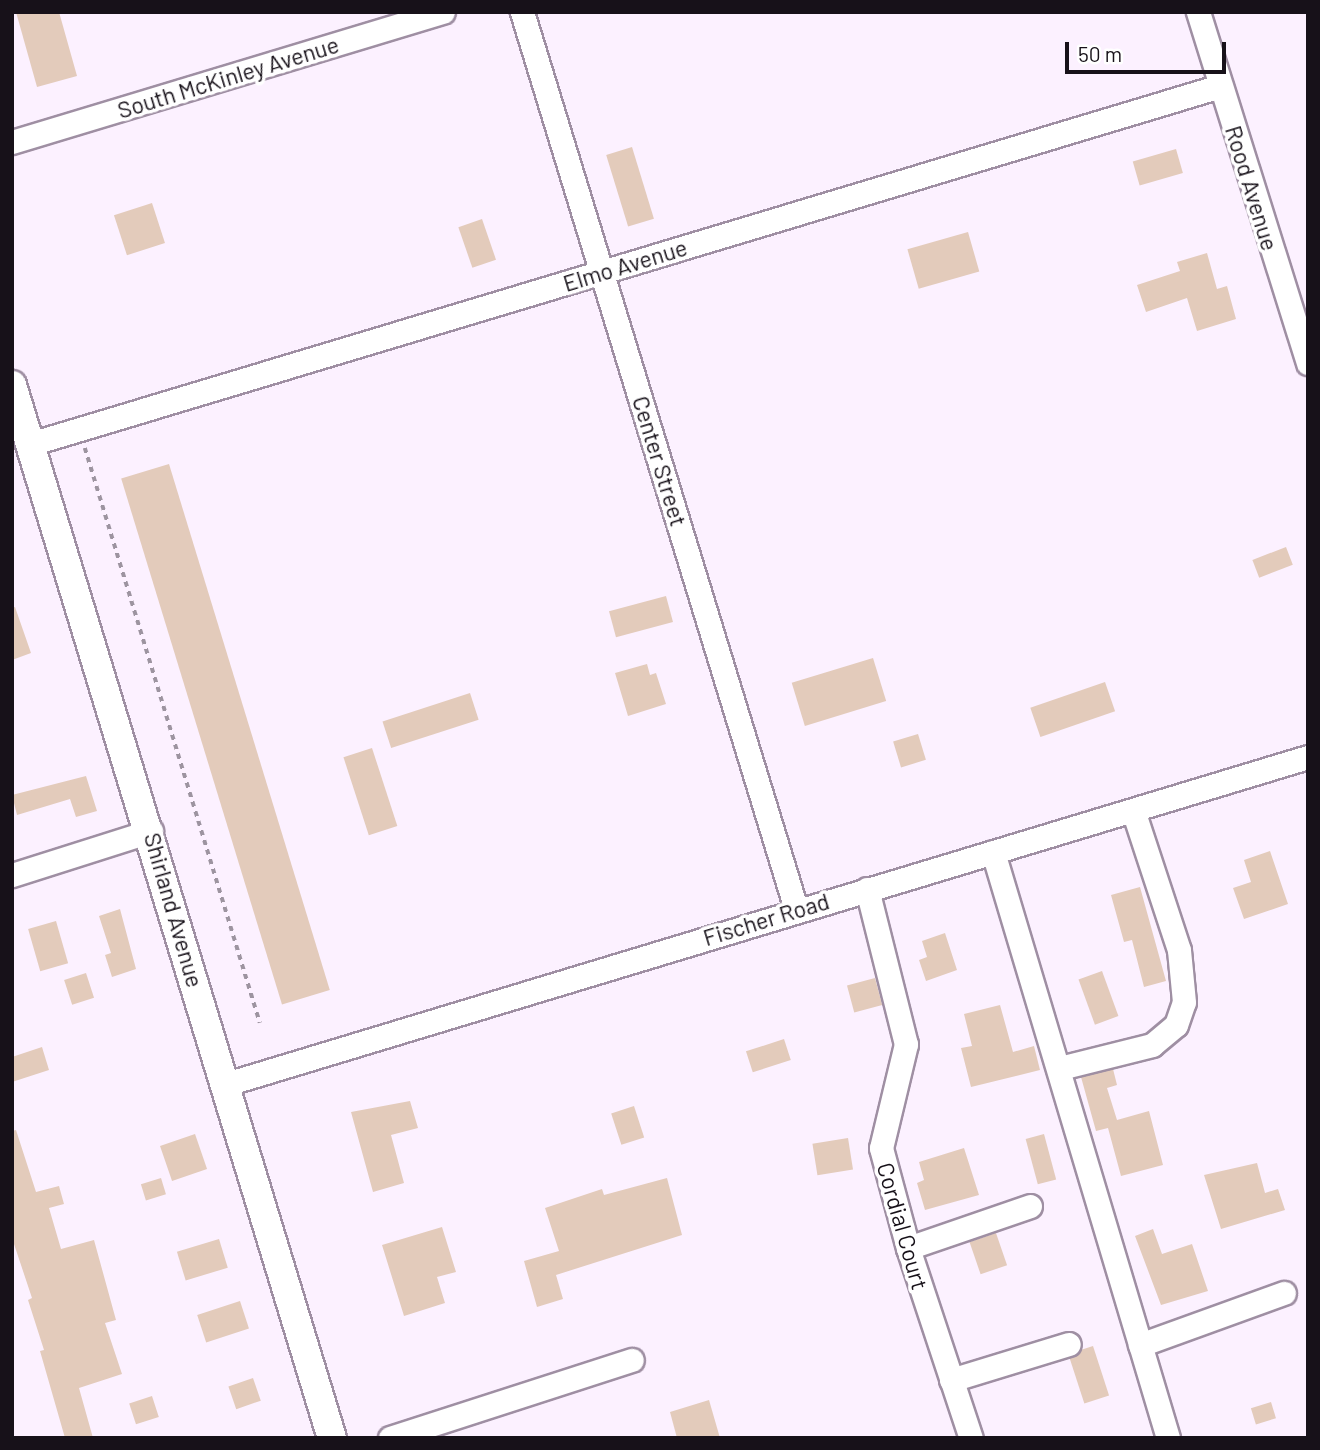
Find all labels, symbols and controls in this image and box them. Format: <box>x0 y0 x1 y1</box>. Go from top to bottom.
scale bar <box>1068 28 1229 72</box>
street label: South McKinley Avenue <box>114 30 342 124</box>
text: 50 m <box>1078 41 1122 66</box>
street label: Rood Avenue <box>1220 122 1284 254</box>
street label: Elmo Avenue <box>560 233 690 297</box>
street label: Center Street <box>627 393 693 529</box>
street label: Shirland Avenue <box>139 829 209 991</box>
street label: Fischer Road <box>700 887 832 951</box>
street label: Cordial Court <box>872 1159 934 1293</box>

